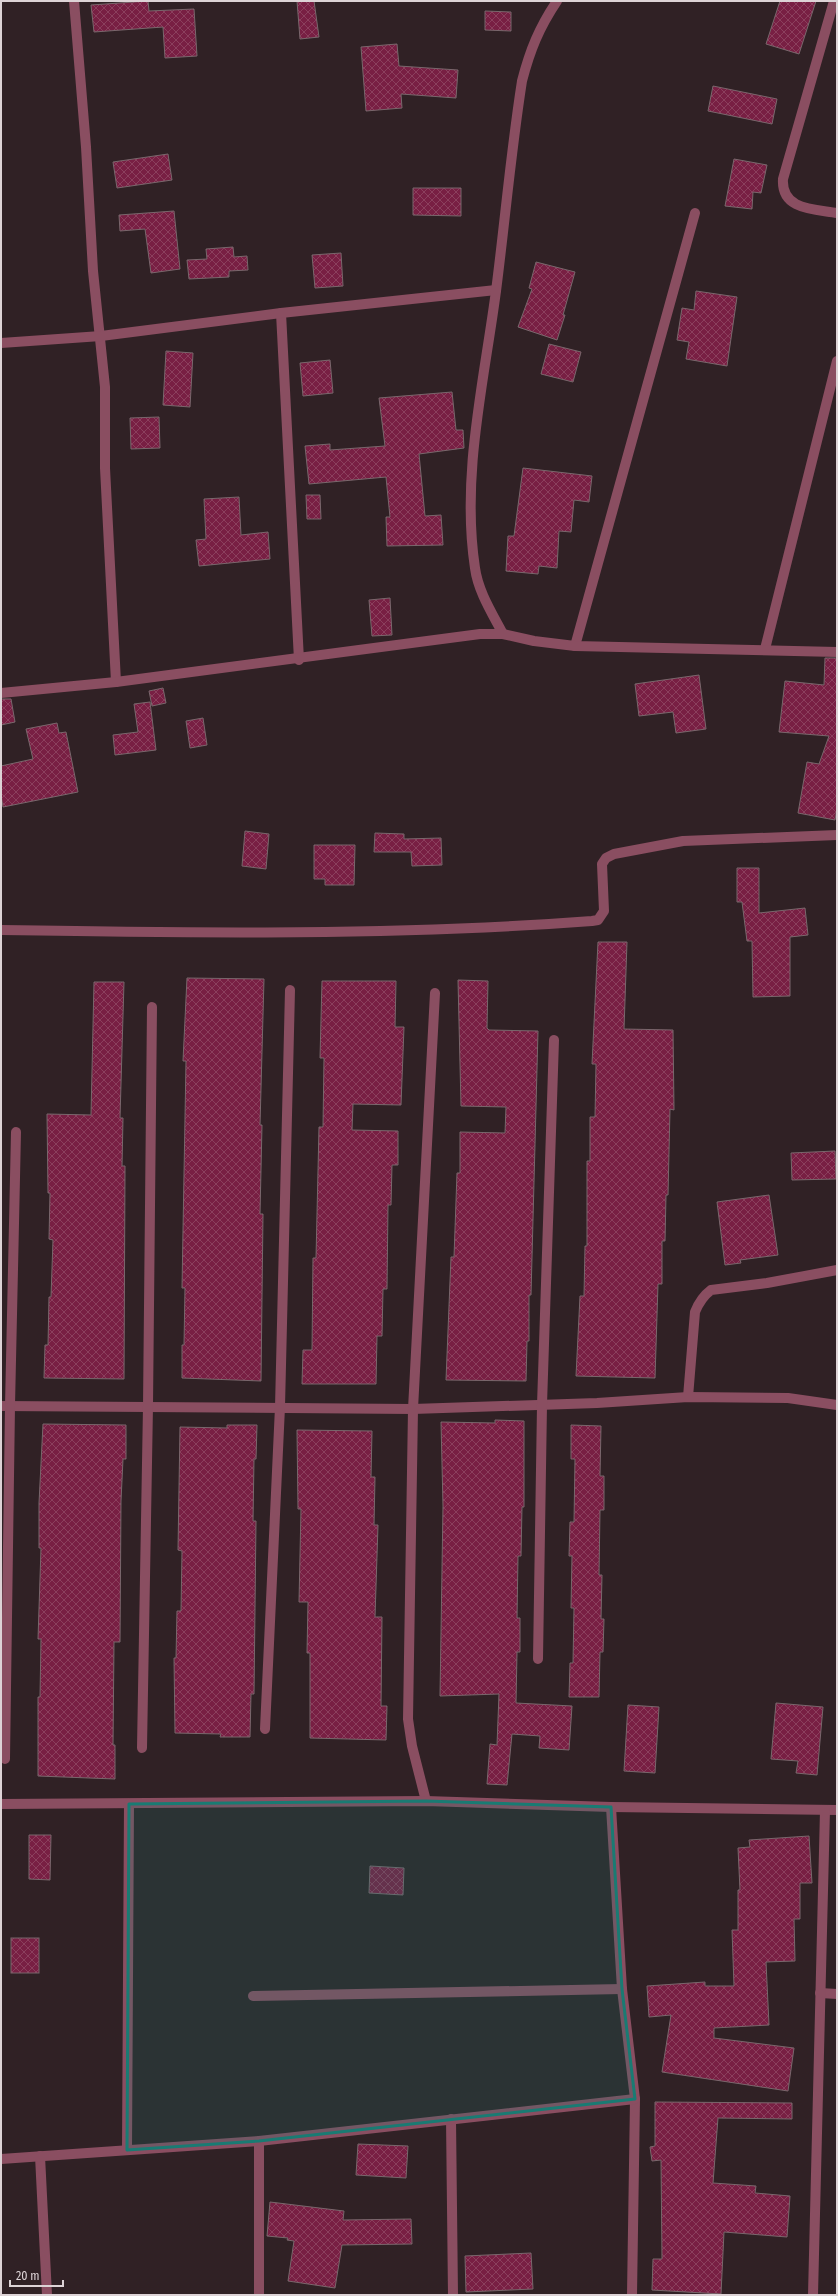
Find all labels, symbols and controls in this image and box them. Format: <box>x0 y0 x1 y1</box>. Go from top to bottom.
scale bar <box>10 2262 63 2288</box>
text: 20 m <box>16 2269 40 2283</box>

